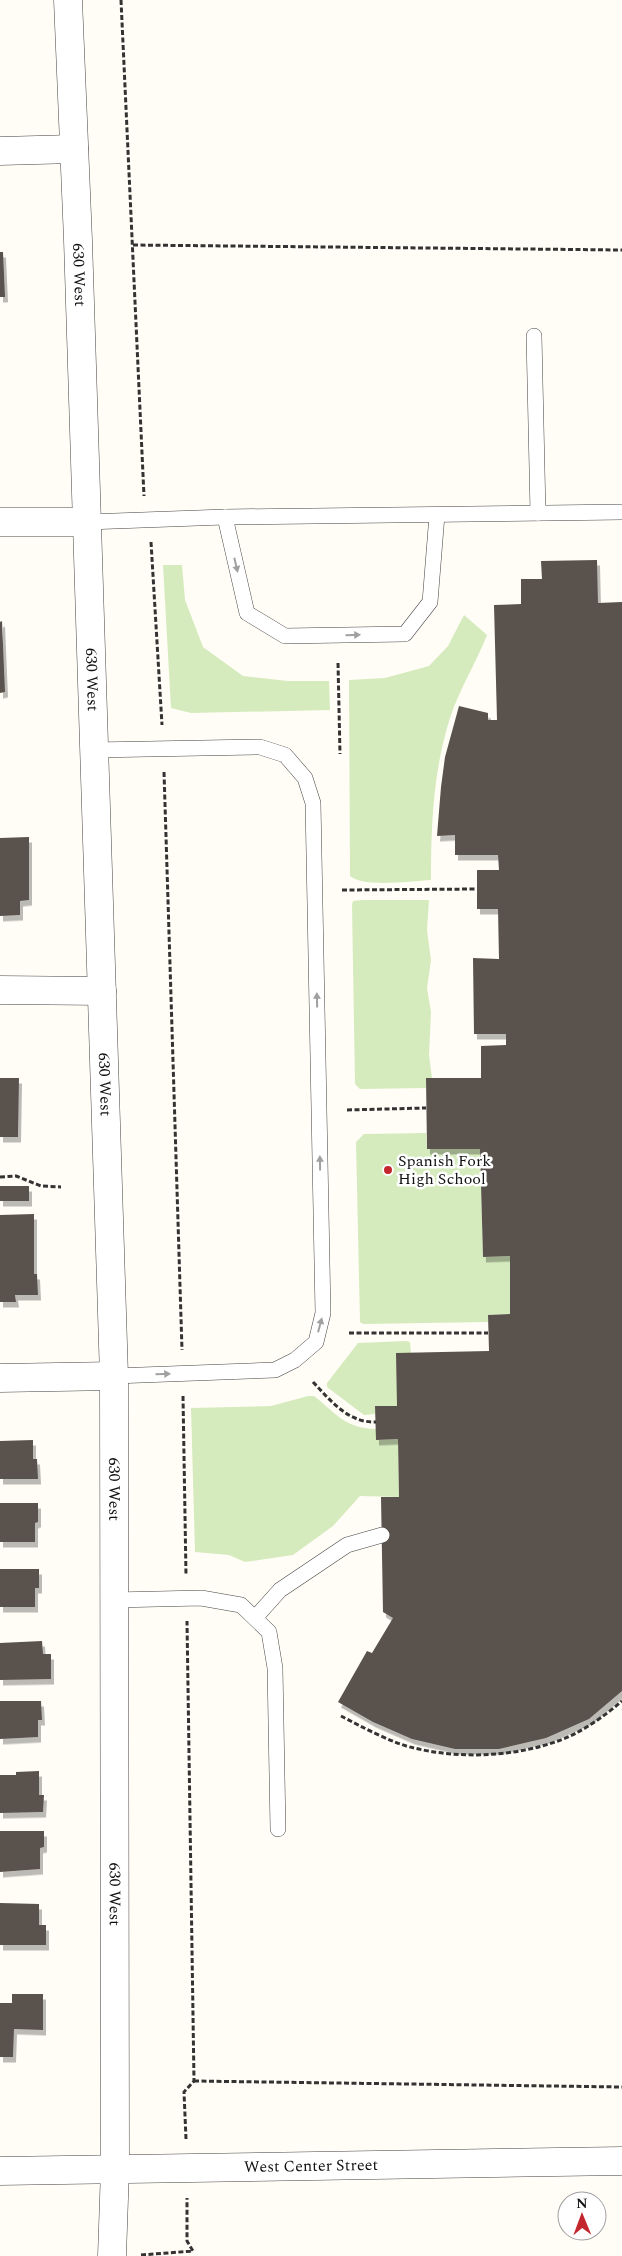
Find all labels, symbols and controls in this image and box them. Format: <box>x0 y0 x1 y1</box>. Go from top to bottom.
street label: 630 West <box>66 243 92 307</box>
one-way arrow <box>232 557 240 572</box>
one-way arrow <box>346 631 362 639</box>
street label: 630 West <box>79 647 105 712</box>
one-way arrow <box>313 992 321 1008</box>
street label: 630 West <box>92 1052 118 1117</box>
place label: Spanish Fork High School <box>398 1149 491 1191</box>
one-way arrow <box>316 1154 324 1170</box>
marker: Spanish Fork High School <box>382 1164 394 1176</box>
one-way arrow <box>316 1317 324 1332</box>
one-way arrow <box>155 1370 171 1378</box>
street label: 630 West <box>102 1457 126 1521</box>
street label: 630 West <box>103 1862 127 1926</box>
street label: West Center Street <box>244 2153 379 2179</box>
north arrow <box>557 2191 607 2241</box>
text: N <box>576 2193 588 2214</box>

